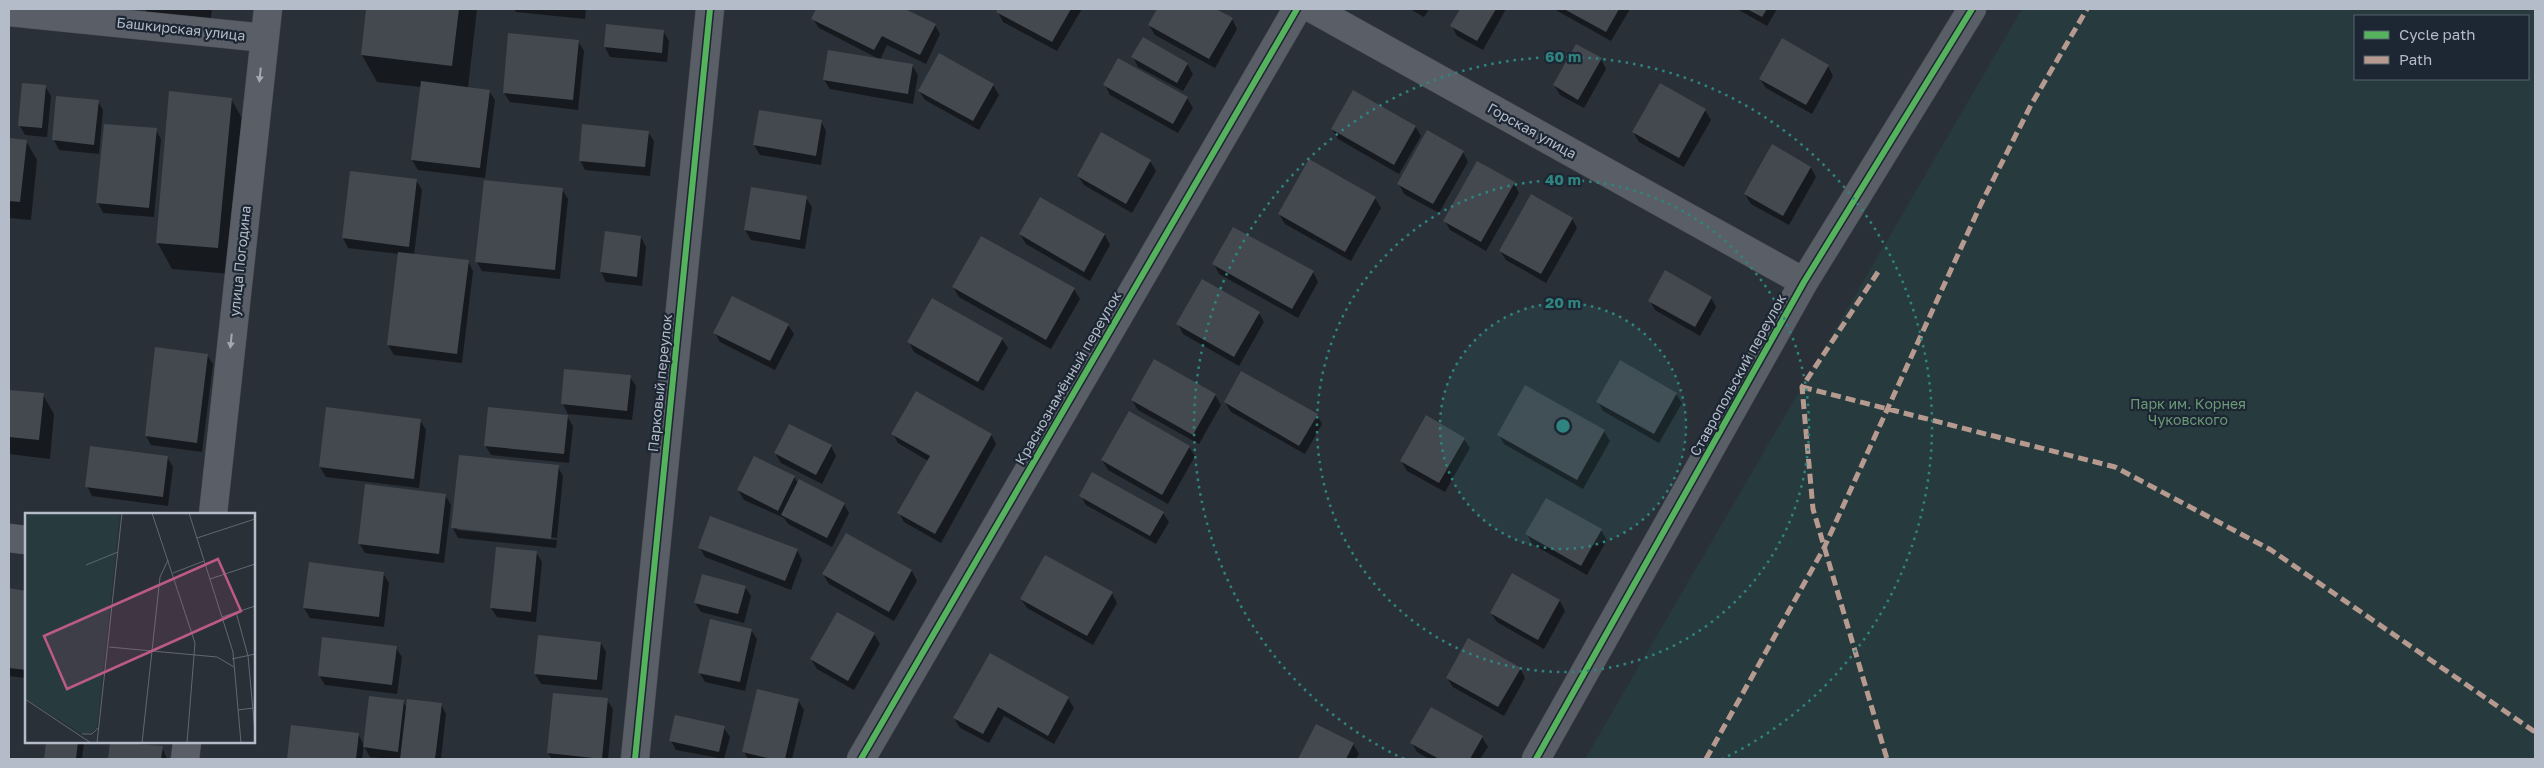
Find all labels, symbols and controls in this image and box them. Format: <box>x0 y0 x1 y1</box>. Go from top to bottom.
street label: Башкирская улица <box>116 13 246 44</box>
legend <box>2354 15 2529 80</box>
text: Cycle path <box>2399 25 2475 43</box>
text: 60 m <box>1545 47 1581 65</box>
text: Path <box>2399 50 2432 68</box>
one-way arrow <box>256 67 264 83</box>
street label: Горская улица <box>1485 99 1580 162</box>
text: 40 m <box>1545 170 1581 188</box>
street label: улица Погодина <box>225 205 254 317</box>
street label: Краснознамённый переулок <box>1011 288 1124 467</box>
street label: Ставропольский переулок <box>1686 291 1789 459</box>
text: 20 m <box>1545 293 1581 311</box>
street label: Парковый переулок <box>644 313 675 453</box>
one-way arrow <box>227 333 235 349</box>
park label: Парк им. Корнея Чуковского <box>2130 395 2246 428</box>
centre of rings <box>1554 417 1572 435</box>
inset map <box>25 513 255 743</box>

